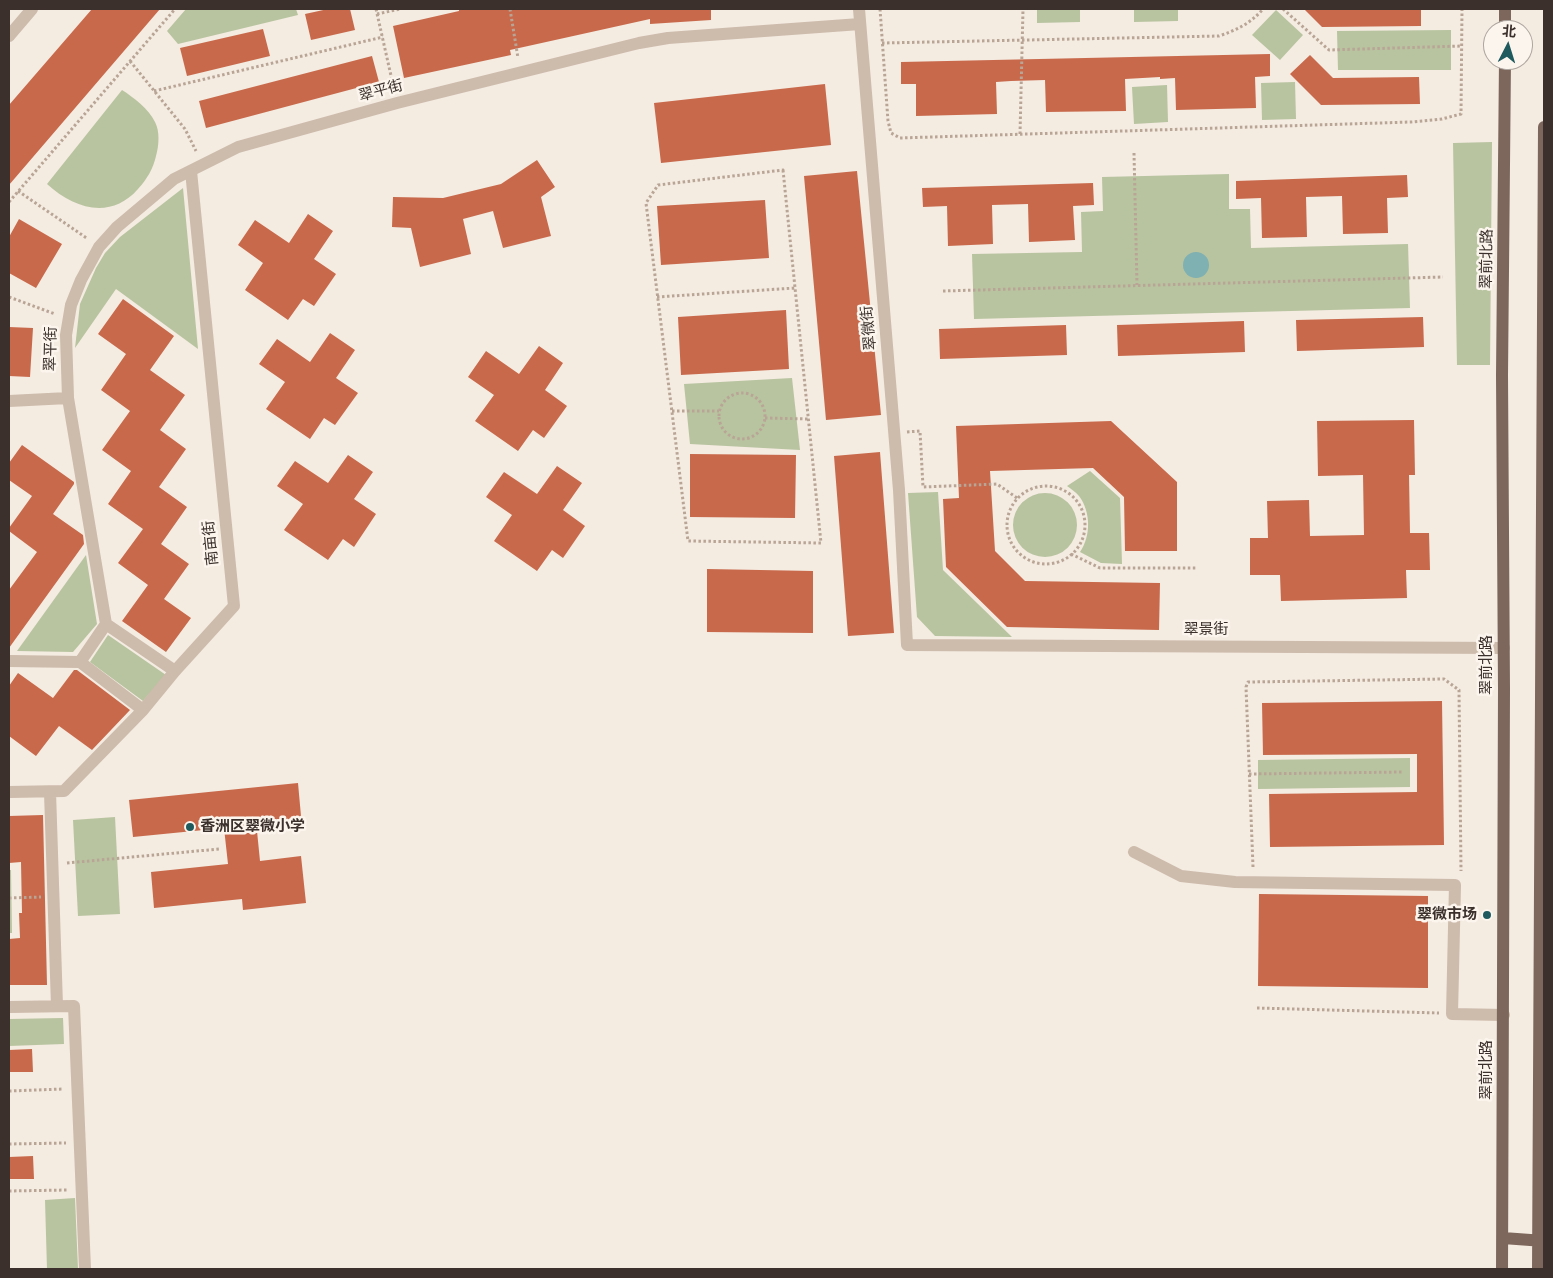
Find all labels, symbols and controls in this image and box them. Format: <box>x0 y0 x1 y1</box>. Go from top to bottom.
north arrow <box>1483 20 1533 70</box>
text: 北 <box>1501 20 1517 41</box>
street label: 翠平街 <box>357 76 405 106</box>
street label: 翠前北路 <box>1477 229 1497 289</box>
street label: 翠微街 <box>858 305 880 351</box>
street label: 翠平街 <box>42 326 60 372</box>
street label: 南亩街 <box>200 520 222 566</box>
street label: 翠景街 <box>1184 621 1228 639</box>
street label: 翠前北路 <box>1478 635 1496 695</box>
place label: 香洲区翠微小学 <box>200 818 305 836</box>
marker: 香洲区翠微小学 <box>184 821 196 833</box>
place label: 翠微市场 <box>1417 906 1477 924</box>
marker: 翠微市场 <box>1481 909 1493 921</box>
street label: 翠前北路 <box>1478 1040 1496 1100</box>

